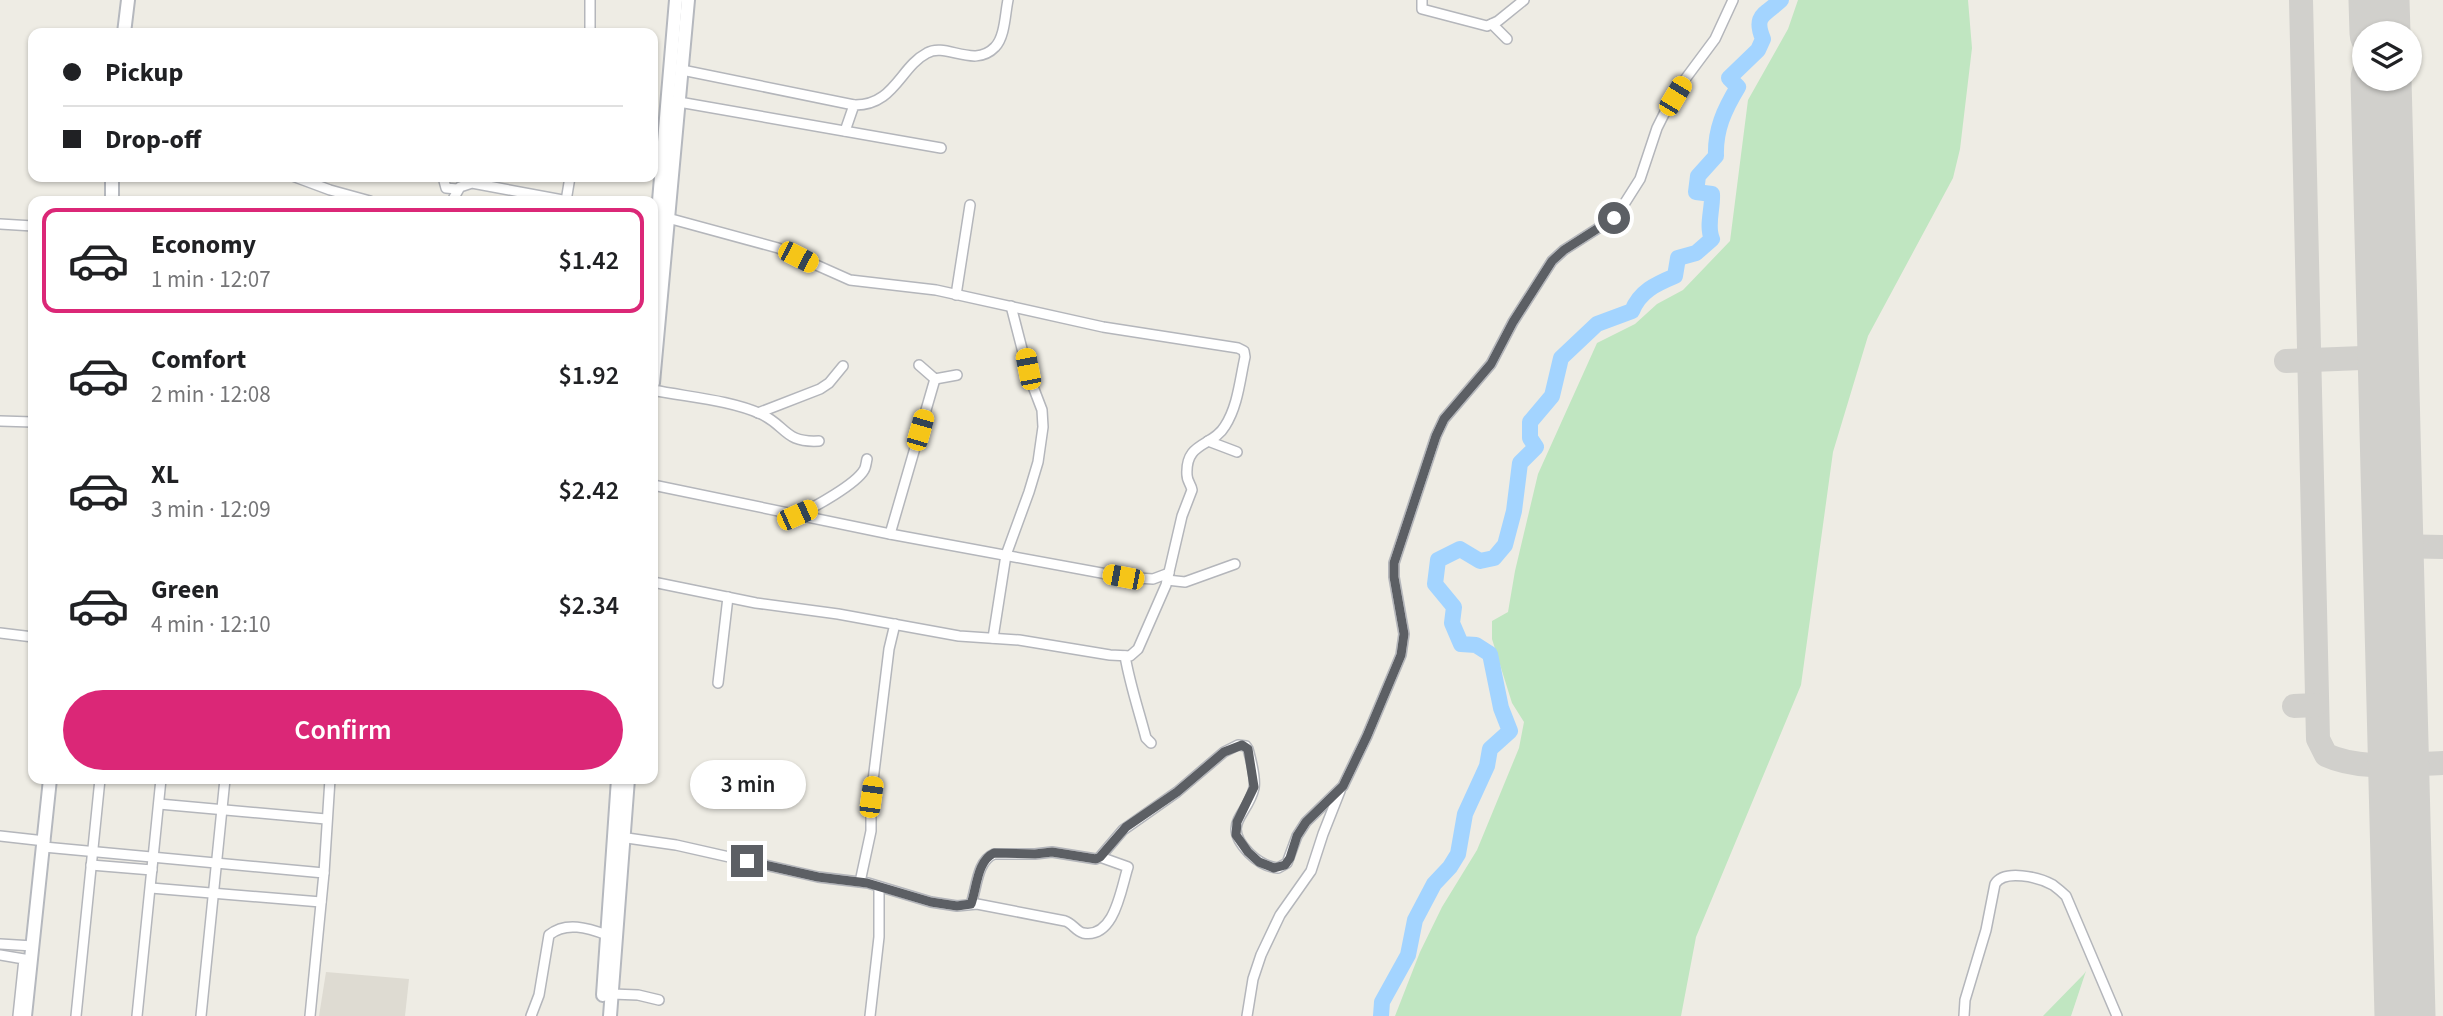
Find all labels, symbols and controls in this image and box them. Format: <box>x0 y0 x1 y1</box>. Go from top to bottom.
map controls <box>2352 21 2422 91</box>
button: layers <box>2352 21 2422 91</box>
text: Pickup <box>105 54 183 91</box>
car <box>1656 73 1695 119</box>
text: Drop-off <box>105 121 201 158</box>
route start <box>1598 202 1630 234</box>
text: Economy <box>151 226 256 263</box>
icon: car <box>67 229 130 292</box>
car <box>775 238 822 276</box>
text: $1.42 <box>558 242 619 279</box>
text: 1 min · 12:07 <box>151 263 271 296</box>
text: Comfort <box>151 341 246 378</box>
icon: car <box>67 344 130 407</box>
car <box>1014 346 1043 392</box>
text: $1.92 <box>558 357 619 394</box>
text: 2 min · 12:08 <box>151 378 271 411</box>
car <box>905 407 936 453</box>
text: XL <box>151 456 179 493</box>
icon: car <box>67 459 130 522</box>
text: $2.42 <box>558 472 619 509</box>
text: 3 min · 12:09 <box>151 493 271 526</box>
car <box>774 497 821 533</box>
car <box>1101 563 1146 591</box>
text: Green <box>151 571 219 608</box>
icon: car <box>67 574 130 637</box>
text: $2.34 <box>558 587 619 624</box>
text: 4 min · 12:10 <box>151 608 271 641</box>
button: Confirm <box>63 690 623 770</box>
callout: 3 min <box>689 760 805 808</box>
text: 3 min <box>721 768 775 801</box>
car <box>858 775 885 819</box>
route end <box>731 845 763 877</box>

